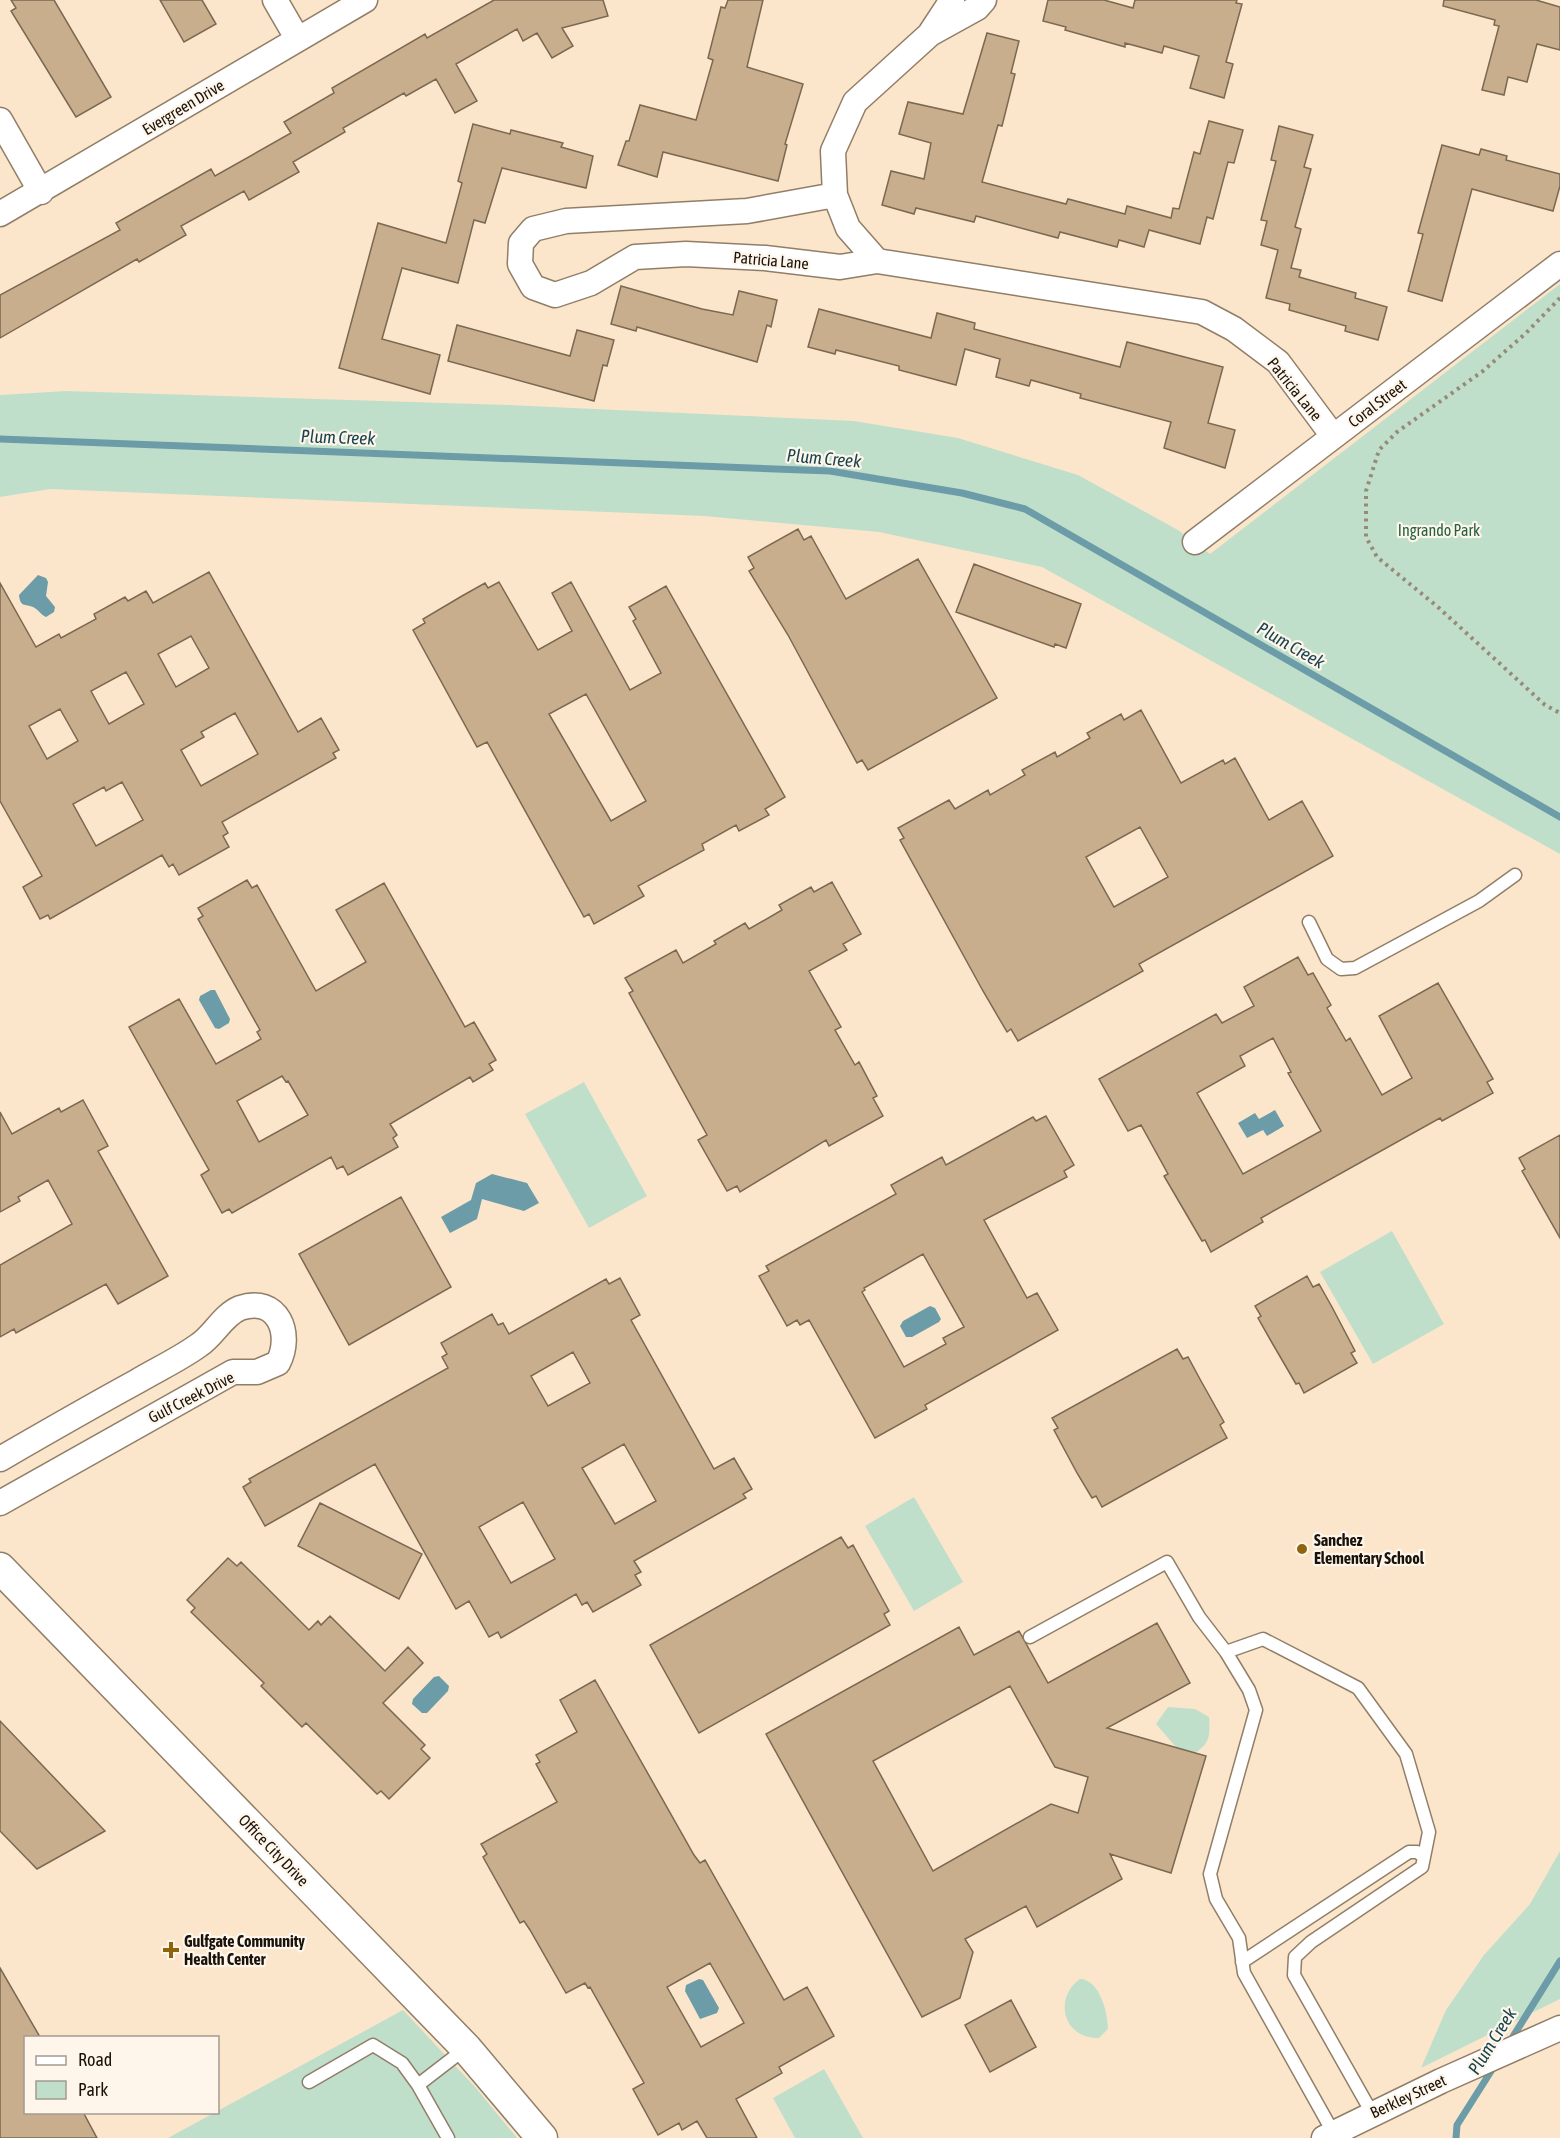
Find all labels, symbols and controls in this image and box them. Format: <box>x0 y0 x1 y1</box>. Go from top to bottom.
street label: Evergreen Drive <box>139 76 227 139</box>
street label: Patricia Lane <box>732 248 810 272</box>
street label: Patricia Lane <box>1264 354 1326 424</box>
street label: Coral Street <box>1344 375 1410 431</box>
water label: Plum Creek <box>300 425 377 449</box>
water label: Plum Creek <box>786 444 863 472</box>
park label: Ingrando Park <box>1398 521 1480 540</box>
water label: Plum Creek <box>1253 617 1329 673</box>
street label: Gulf Creek Drive <box>145 1368 237 1426</box>
place label: Sanchez Elementary School <box>1314 1531 1425 1567</box>
marker: Sanchez Elementary School <box>1295 1542 1309 1556</box>
street label: Office City Drive <box>235 1811 313 1890</box>
place label: Gulfgate Community Health Center <box>184 1932 305 1968</box>
marker: Gulfgate Community Health Center <box>162 1941 180 1959</box>
water label: Plum Creek <box>1463 2003 1521 2078</box>
legend <box>24 2036 219 2114</box>
text: Road <box>78 2049 112 2070</box>
street label: Berkley Street <box>1367 2070 1450 2122</box>
text: Park <box>78 2079 108 2100</box>

